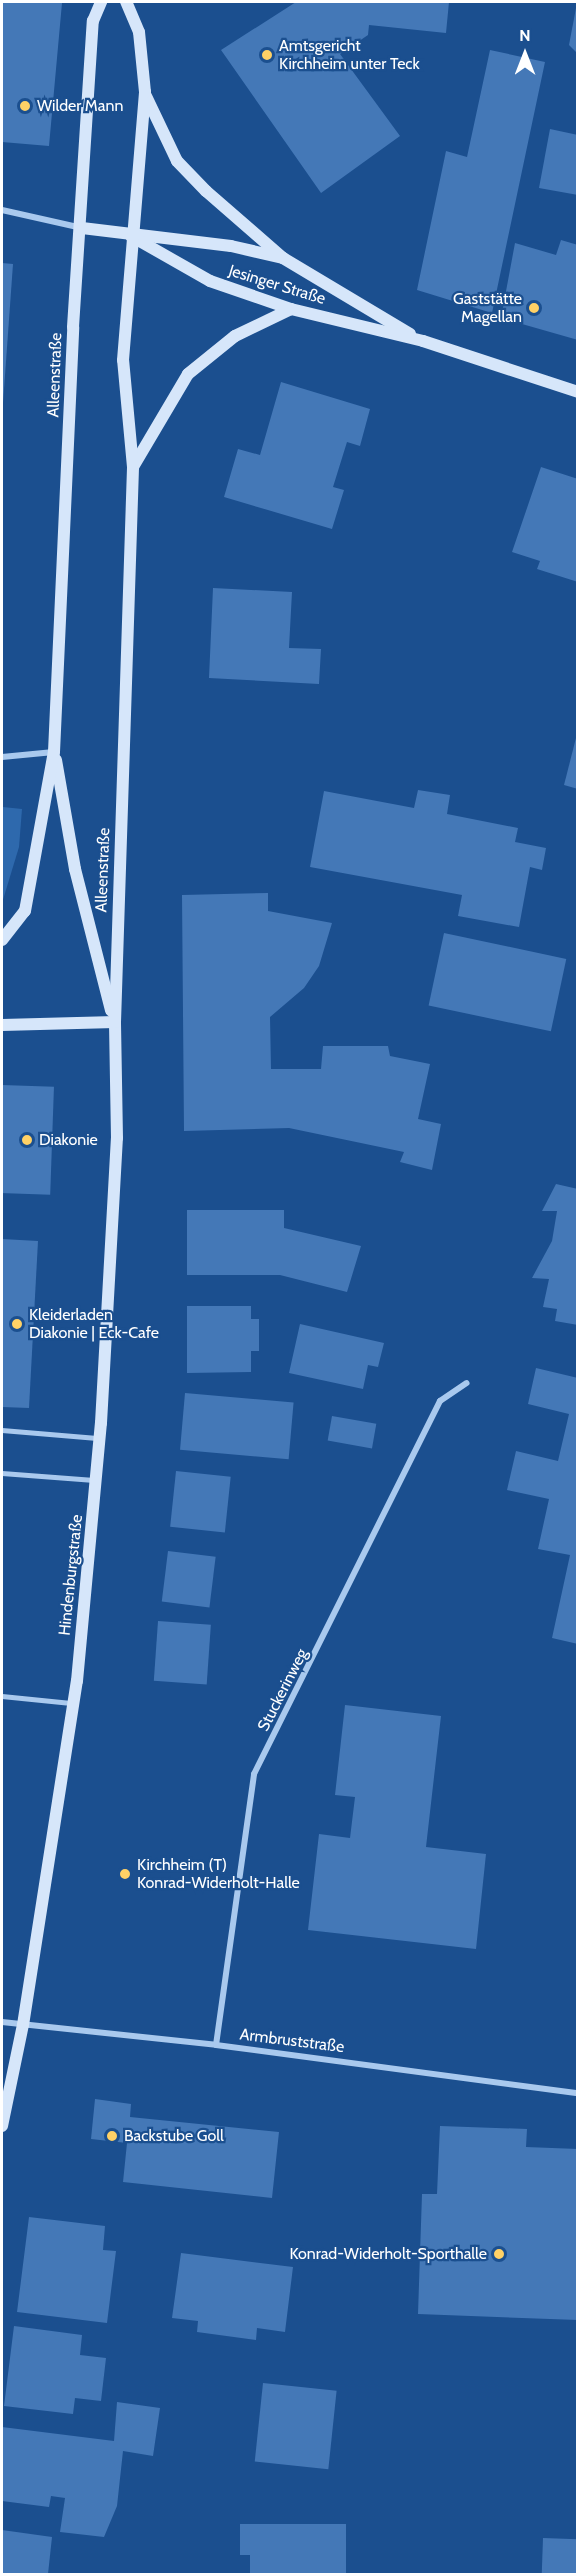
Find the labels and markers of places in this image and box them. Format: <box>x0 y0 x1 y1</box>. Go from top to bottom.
place label: Amtsgericht Kirchheim unter Teck <box>279 36 420 74</box>
marker: Amtsgericht Kirchheim unter Teck <box>260 48 274 62</box>
place label: Wilder Mann <box>37 96 123 116</box>
marker: Wilder Mann <box>18 99 32 113</box>
place label: Gaststätte Magellan <box>453 289 522 327</box>
marker: Gaststätte Magellan <box>527 301 541 315</box>
place label: Diakonie <box>39 1130 98 1150</box>
marker: Diakonie <box>20 1133 34 1147</box>
place label: Kleiderladen Diakonie | Eck-Cafe <box>29 1305 159 1343</box>
marker: Kleiderladen Diakonie | Eck-Cafe <box>10 1317 24 1331</box>
place label: Kirchheim (T) Konrad-Widerholt-Halle <box>137 1855 300 1893</box>
marker: Kirchheim (T) Konrad-Widerholt-Halle <box>118 1867 132 1881</box>
place label: Backstube Goll <box>124 2126 224 2146</box>
marker: Backstube Goll <box>105 2129 119 2143</box>
place label: Konrad-Widerholt-Sporthalle <box>289 2244 487 2264</box>
marker: Konrad-Widerholt-Sporthalle <box>492 2247 506 2261</box>

